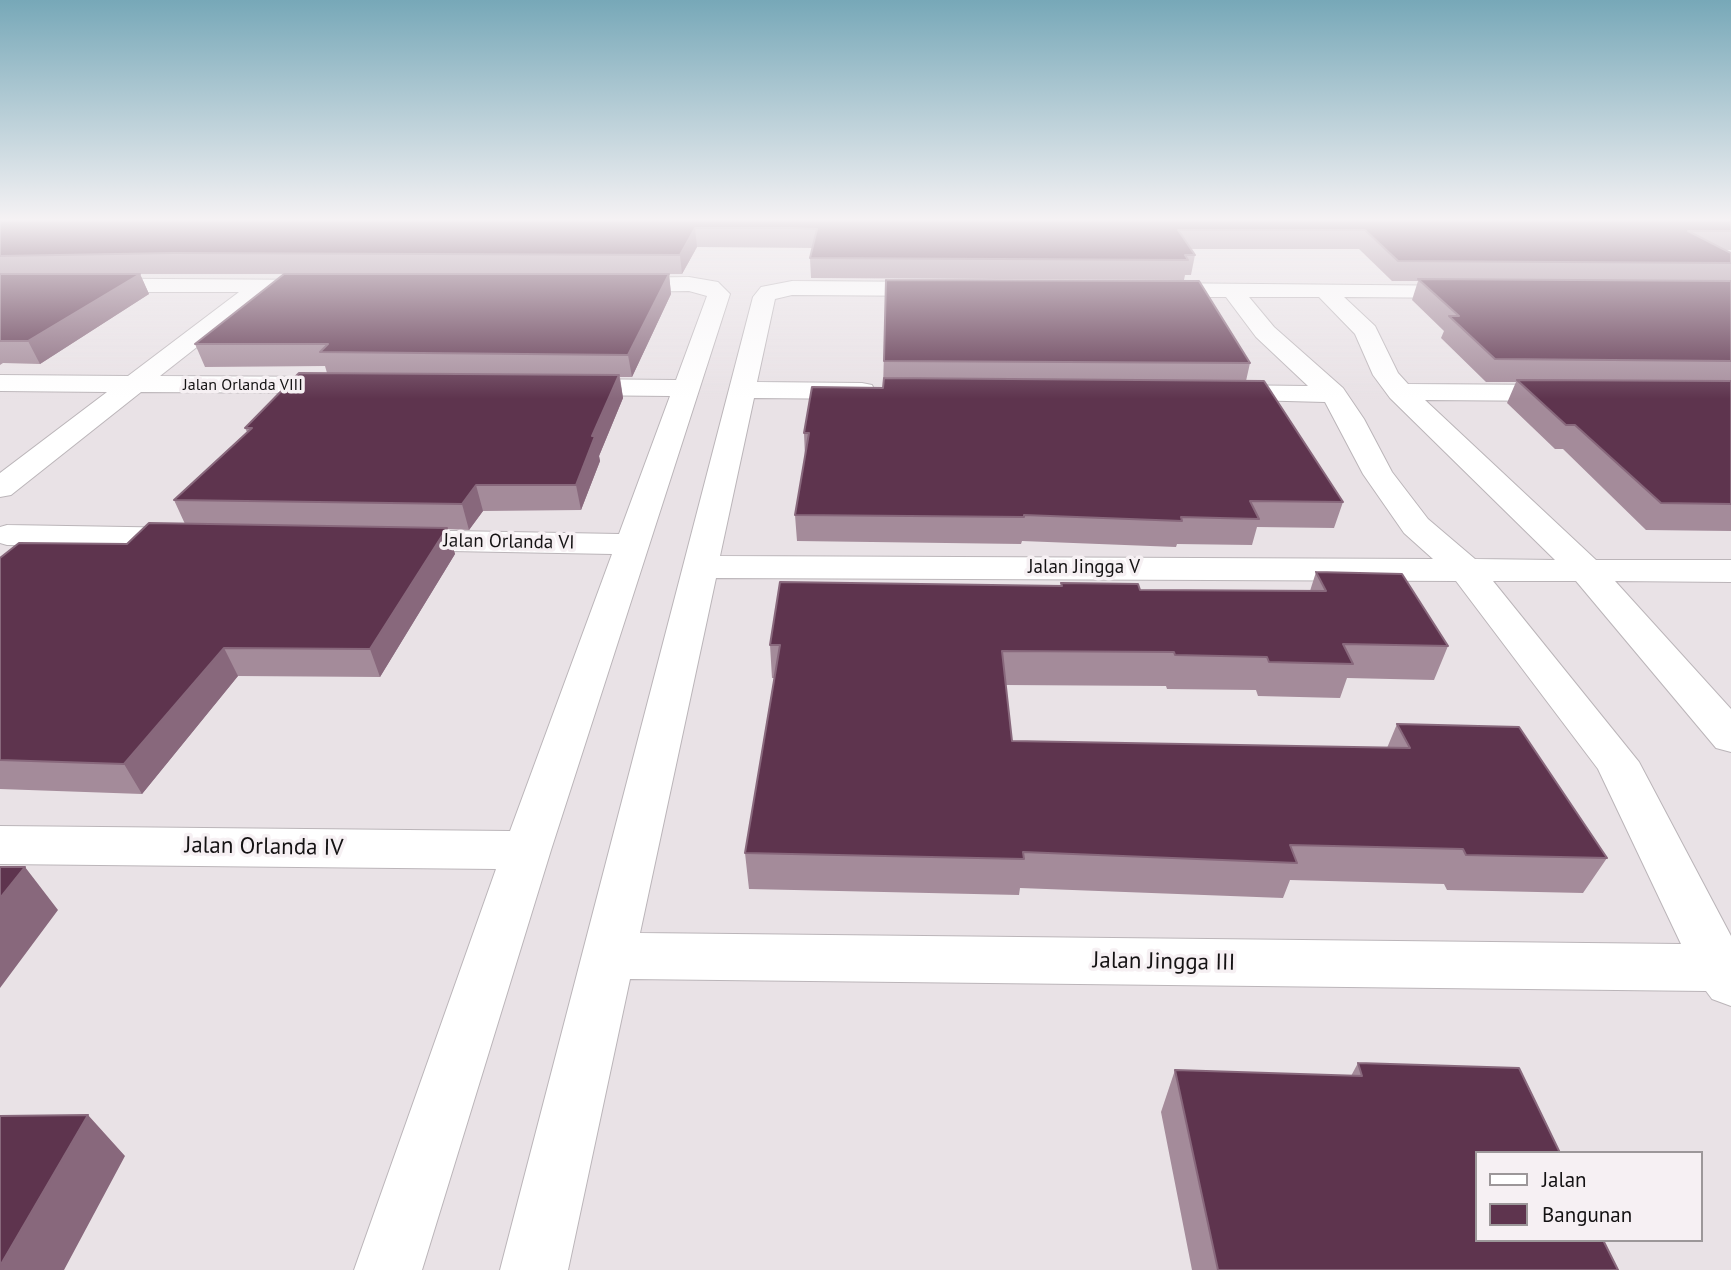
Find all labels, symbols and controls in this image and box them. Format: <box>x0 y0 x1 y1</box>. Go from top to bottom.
street label: Jalan Orlanda VIII <box>183 375 303 395</box>
street label: Jalan Orlanda VI <box>443 529 575 555</box>
street label: Jalan Jingga V <box>1028 557 1140 579</box>
street label: Jalan Orlanda IV <box>184 832 344 862</box>
street label: Jalan Jingga III <box>1092 947 1236 977</box>
legend <box>1476 1151 1703 1242</box>
text: Jalan <box>1542 1166 1587 1193</box>
text: Bangunan <box>1542 1201 1632 1228</box>

